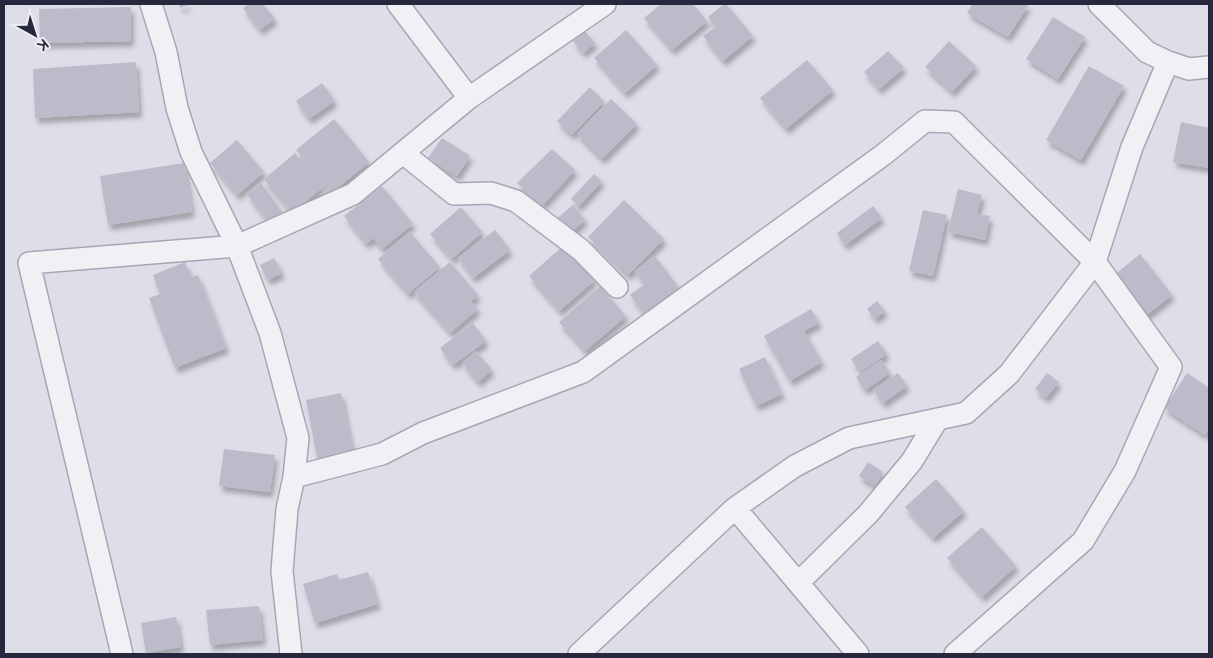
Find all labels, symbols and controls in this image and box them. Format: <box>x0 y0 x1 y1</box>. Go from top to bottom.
north arrow <box>10 10 60 60</box>
text: K <box>33 35 52 55</box>

